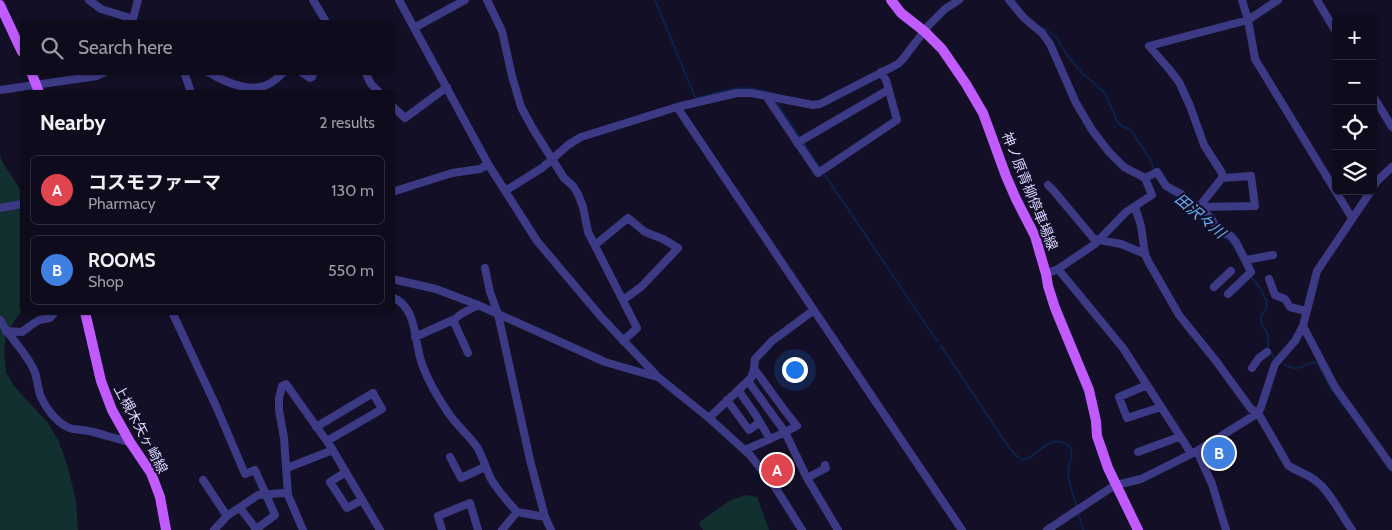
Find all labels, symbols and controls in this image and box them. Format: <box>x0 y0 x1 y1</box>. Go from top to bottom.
map controls <box>1332 15 1377 195</box>
button: + <box>1332 15 1377 60</box>
search box <box>20 20 395 75</box>
icon: search <box>38 34 66 62</box>
text: Search here <box>78 36 172 59</box>
button: − <box>1332 60 1377 105</box>
button: locate <box>1332 105 1377 150</box>
text: Nearby <box>40 110 106 135</box>
text: 2 results <box>319 113 375 132</box>
street label: 神ノ原青柳停車場線 <box>998 129 1062 253</box>
button: layers <box>1332 150 1377 195</box>
text: コスモファーマ <box>88 171 221 194</box>
text: A <box>52 181 62 200</box>
text: 130 m <box>331 181 374 200</box>
water label: 田沢々川 <box>1171 190 1230 243</box>
text: Pharmacy <box>88 194 156 213</box>
text: ROOMS <box>88 249 156 272</box>
text: B <box>52 261 62 280</box>
text: 550 m <box>328 261 374 280</box>
text: Shop <box>88 272 124 291</box>
your location <box>782 357 808 383</box>
street label: 上槻木矢ヶ崎線 <box>110 382 172 476</box>
pin: B <box>1203 434 1235 472</box>
pin: A <box>761 451 793 489</box>

